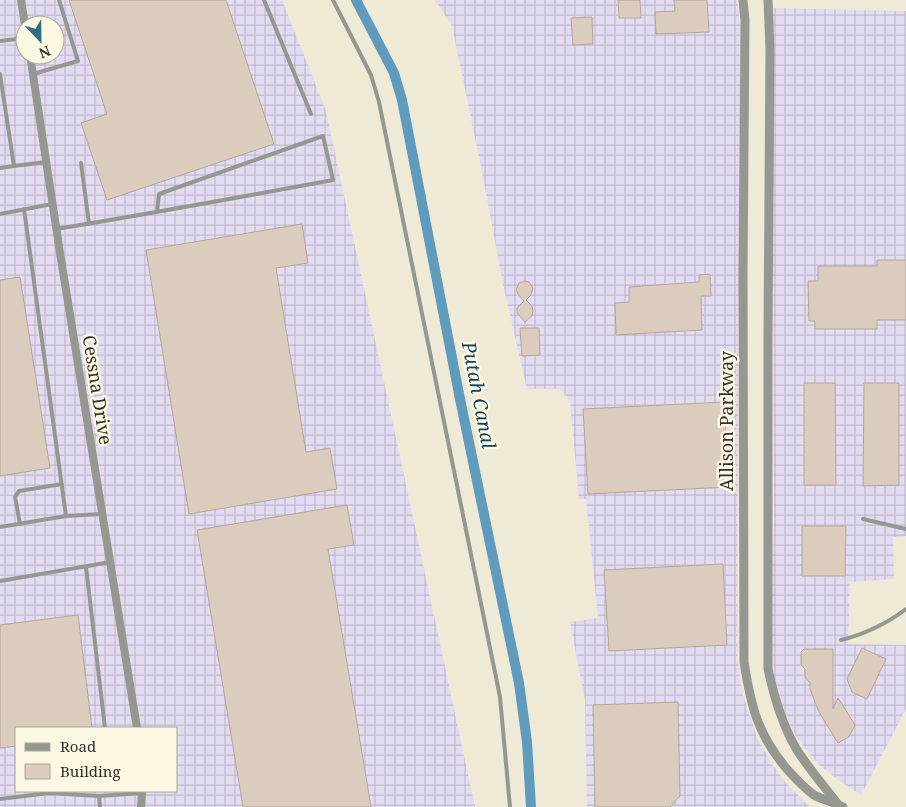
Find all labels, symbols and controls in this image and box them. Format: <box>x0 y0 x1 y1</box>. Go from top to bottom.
north arrow <box>15 15 65 65</box>
text: N <box>36 42 54 63</box>
street label: Cessna Drive <box>77 333 119 446</box>
water label: Putah Canal <box>456 338 502 451</box>
street label: Allison Parkway <box>714 350 738 491</box>
legend <box>15 727 178 792</box>
text: Road <box>60 736 96 756</box>
text: Building <box>60 761 121 781</box>

